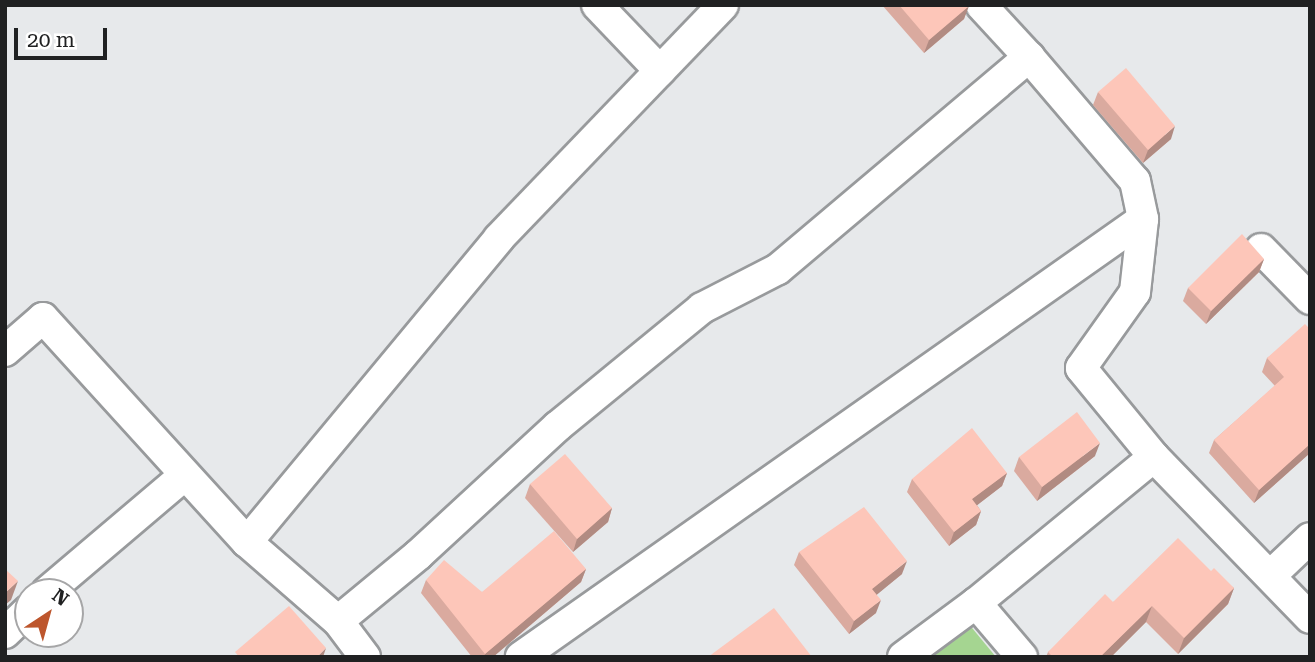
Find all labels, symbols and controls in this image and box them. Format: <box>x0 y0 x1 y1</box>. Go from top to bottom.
scale bar <box>18 14 110 58</box>
text: 20 m <box>27 28 75 52</box>
north arrow <box>14 578 84 648</box>
text: N <box>48 584 73 611</box>

